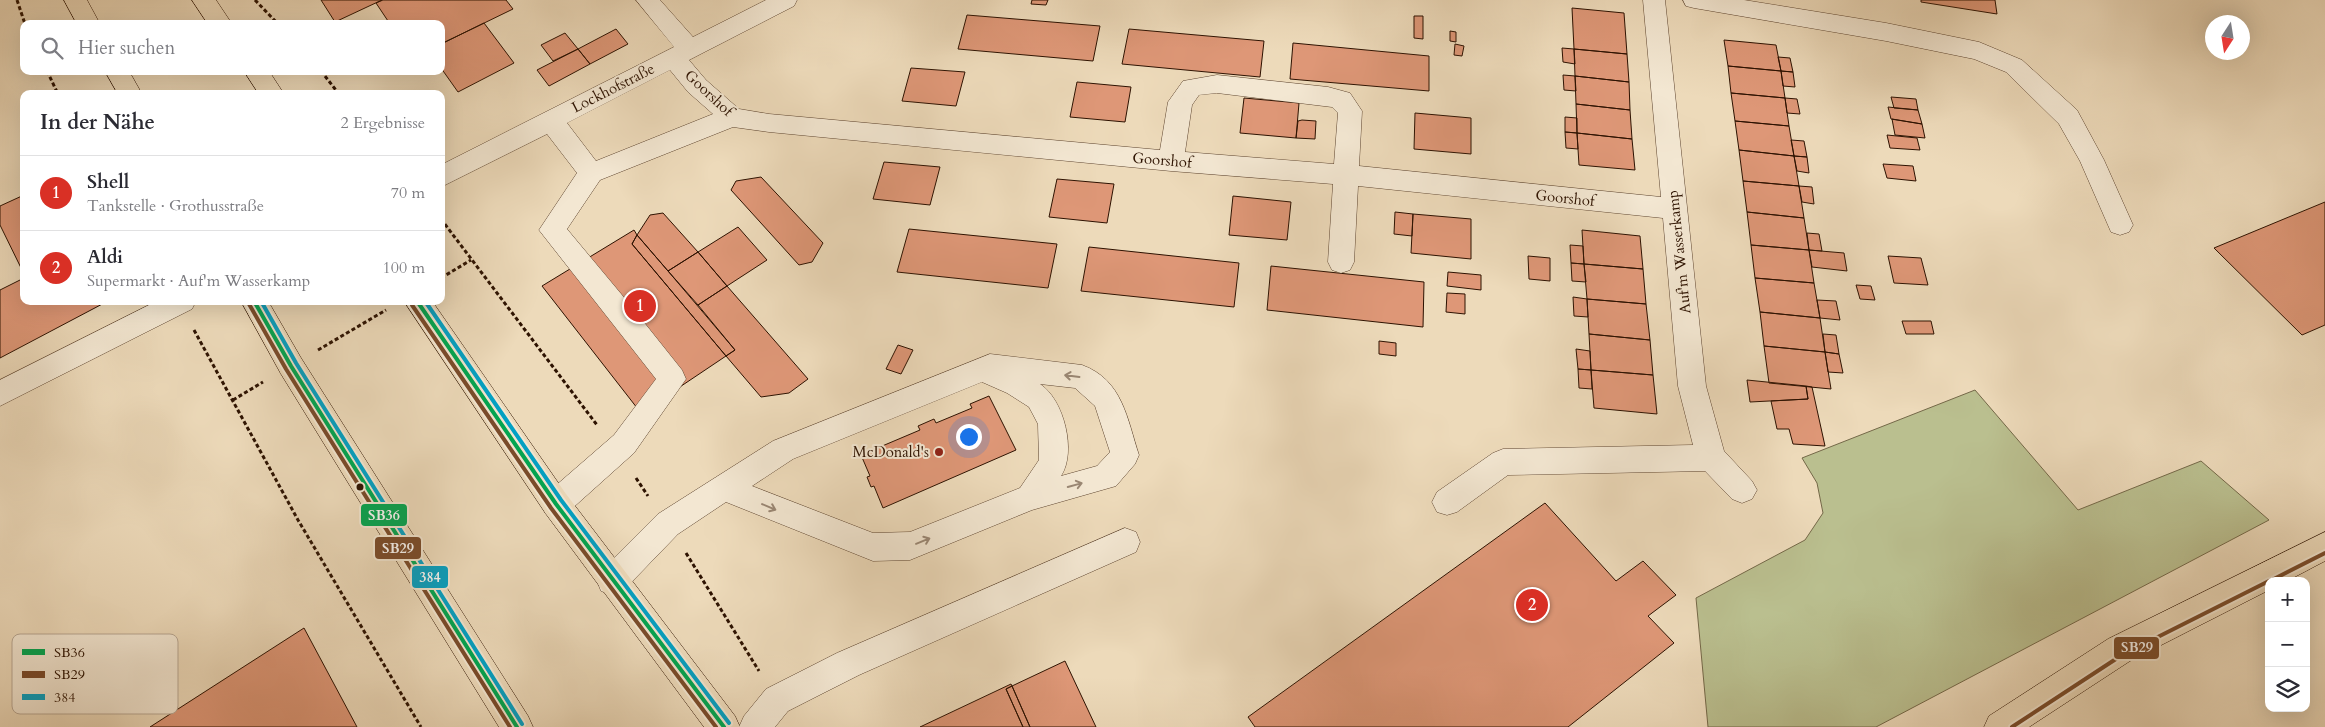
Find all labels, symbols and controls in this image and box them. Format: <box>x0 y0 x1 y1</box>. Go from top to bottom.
north arrow <box>2205 15 2250 60</box>
search box <box>20 20 445 75</box>
icon: search <box>38 34 66 62</box>
text: Hier suchen <box>78 35 175 61</box>
street label: Lockhofstraße <box>568 58 658 117</box>
street label: Goorshof <box>680 65 739 122</box>
text: In der Nähe <box>40 108 155 137</box>
text: 2 Ergebnisse <box>340 112 425 134</box>
street label: Goorshof <box>1131 147 1195 173</box>
text: Shell <box>87 169 129 195</box>
text: 1 <box>52 182 60 204</box>
text: 70 m <box>391 182 425 204</box>
street label: Goorshof <box>1534 185 1598 211</box>
street label: Auf'm Wasserkamp <box>1663 189 1695 315</box>
text: Tankstelle · Grothusstraße <box>87 195 264 217</box>
text: Aldi <box>87 244 123 270</box>
text: 2 <box>52 257 60 279</box>
text: 100 m <box>383 257 425 279</box>
text: Supermarkt · Auf'm Wasserkamp <box>87 270 310 292</box>
pin: 1 <box>624 287 656 325</box>
one-way arrow <box>1064 371 1080 381</box>
your location <box>956 424 982 450</box>
place label: McDonald's <box>853 442 929 462</box>
marker: McDonald's <box>933 446 945 458</box>
one-way arrow <box>1067 480 1083 489</box>
unlabelled marker <box>355 482 365 492</box>
one-way arrow <box>761 502 776 512</box>
line badge: SB36 <box>360 503 408 527</box>
text: SB36 <box>368 506 400 525</box>
one-way arrow <box>915 535 930 545</box>
line badge: SB29 <box>374 536 422 560</box>
text: SB29 <box>382 539 414 558</box>
line badge: 384 <box>411 565 449 589</box>
text: 384 <box>419 568 441 587</box>
map controls <box>2265 577 2310 712</box>
button: + <box>2265 577 2310 622</box>
pin: 2 <box>1516 586 1548 624</box>
button: − <box>2265 622 2310 667</box>
legend <box>12 634 178 714</box>
line badge: SB29 <box>2113 636 2160 660</box>
text: SB29 <box>2121 638 2153 657</box>
text: SB36 <box>54 643 85 662</box>
text: SB29 <box>54 665 85 684</box>
button: layers <box>2265 667 2310 712</box>
text: 384 <box>54 688 76 707</box>

